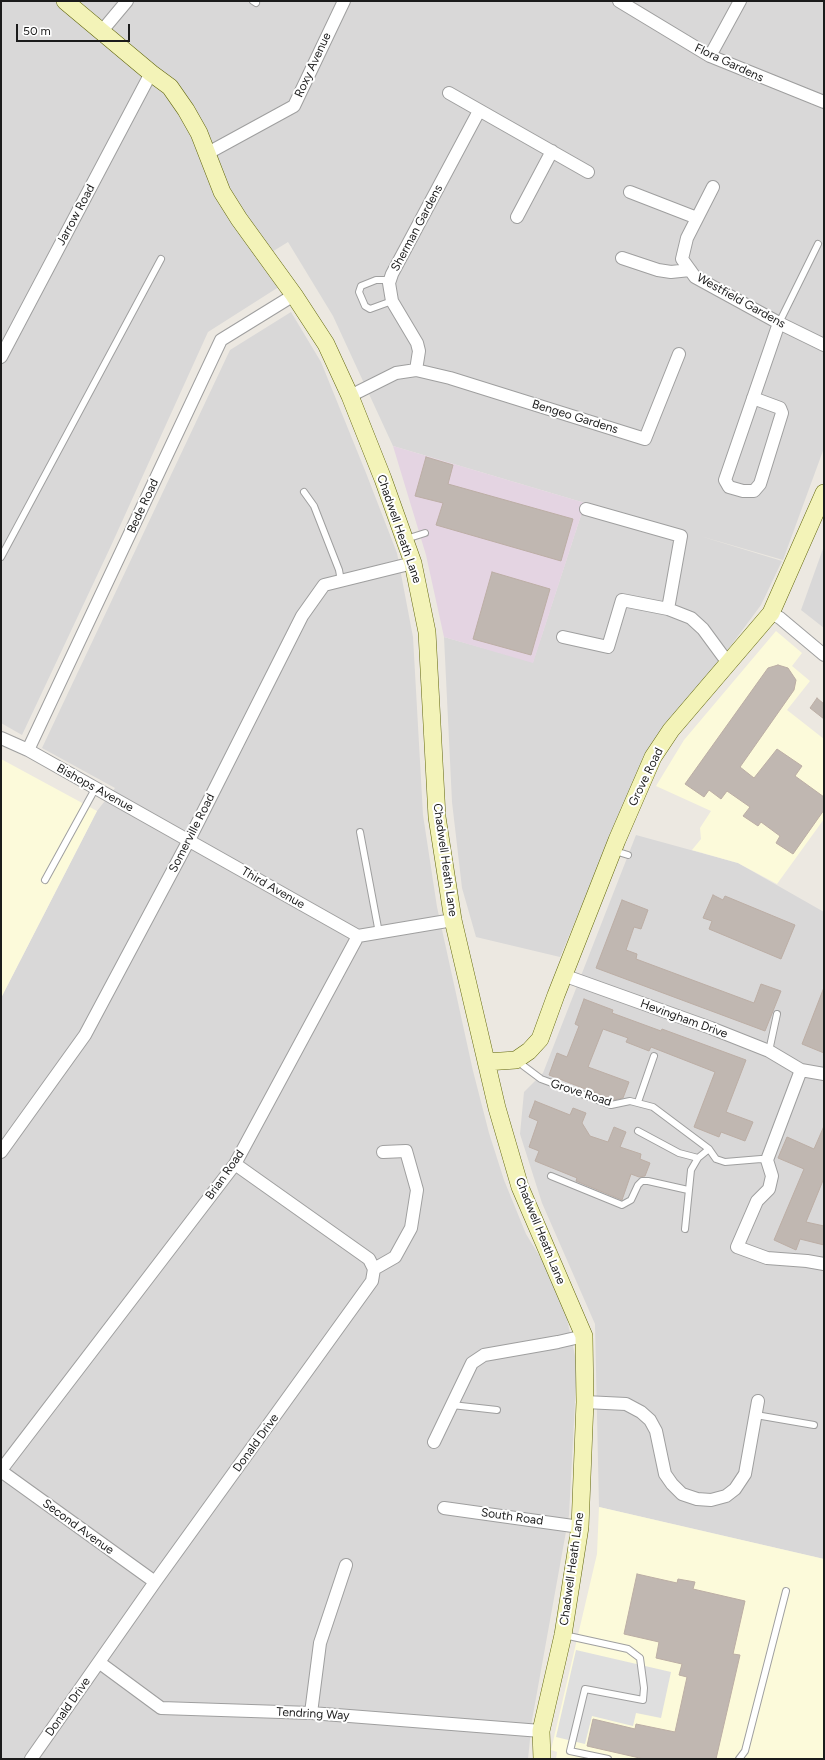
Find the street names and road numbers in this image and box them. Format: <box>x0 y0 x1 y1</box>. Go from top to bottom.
street label: Roxy Avenue <box>292 30 334 100</box>
street label: Flora Gardens <box>692 41 766 85</box>
street label: Jarrow Road <box>54 182 98 248</box>
street label: Sherman Gardens <box>388 182 446 274</box>
street label: Westfield Gardens <box>694 271 788 331</box>
street label: Bengeo Gardens <box>530 397 620 437</box>
street label: Chadwell Heath Lane <box>374 473 424 585</box>
street label: Bede Road <box>124 477 162 535</box>
street label: Grove Road <box>626 745 666 809</box>
street label: Bishops Avenue <box>54 761 136 815</box>
street label: Somerville Road <box>166 791 218 875</box>
street label: Chadwell Heath Lane <box>430 803 460 917</box>
street label: Third Avenue <box>239 864 307 912</box>
street label: Hevingham Drive <box>638 997 730 1041</box>
street label: Grove Road <box>549 1076 613 1110</box>
street label: Brian Road <box>203 1147 247 1203</box>
street label: Chadwell Heath Lane <box>512 1175 568 1287</box>
street label: Donald Drive <box>230 1411 282 1475</box>
street label: Second Avenue <box>40 1496 116 1558</box>
street label: South Road <box>480 1505 544 1529</box>
street label: Chadwell Heath Lane <box>557 1512 587 1626</box>
street label: Donald Drive <box>42 1675 94 1739</box>
street label: Tendring Way <box>276 1705 350 1723</box>

